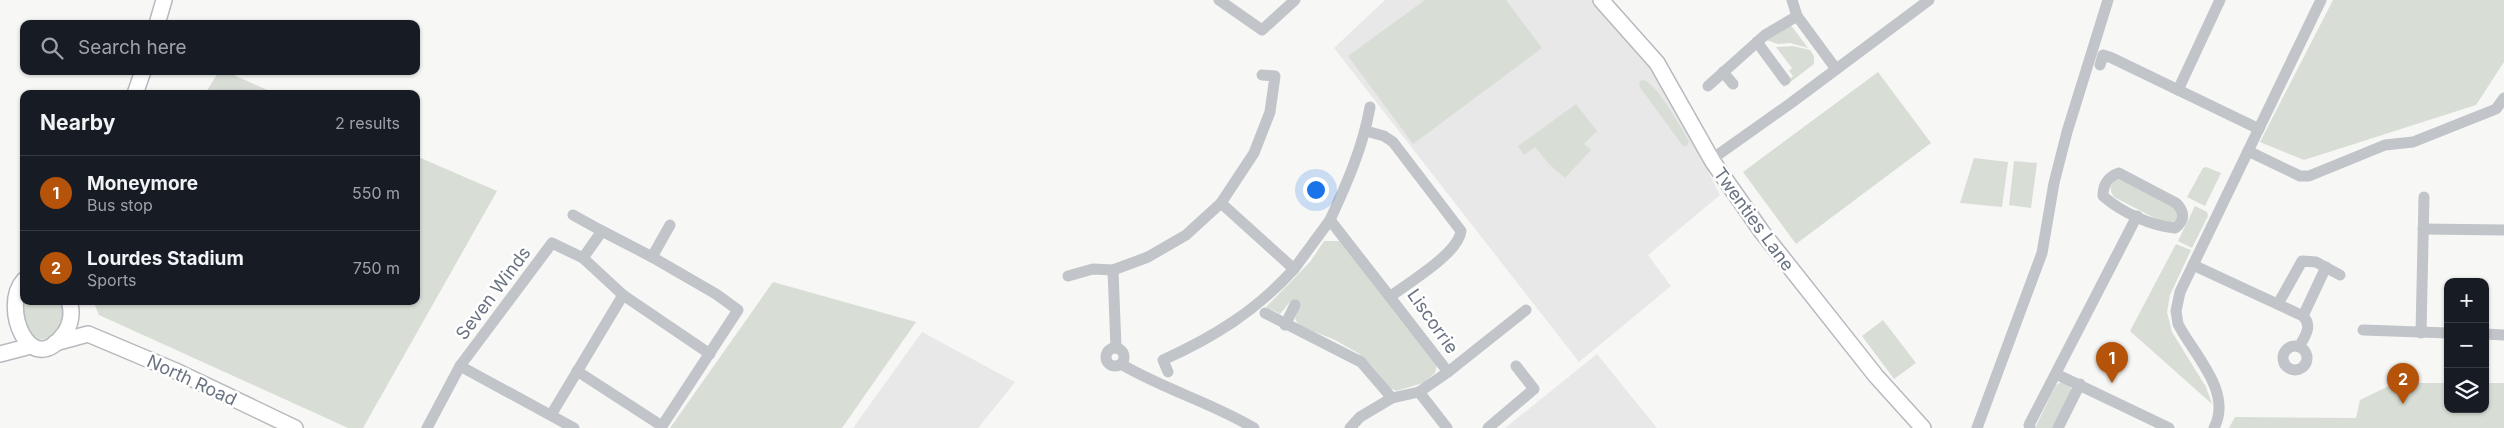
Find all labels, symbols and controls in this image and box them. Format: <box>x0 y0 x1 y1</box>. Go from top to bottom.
search box <box>20 20 420 75</box>
icon: search <box>38 34 66 62</box>
text: Search here <box>78 36 187 59</box>
text: Nearby <box>40 110 115 135</box>
text: 2 results <box>335 113 400 133</box>
street label: Twenties Lane <box>1709 163 1799 275</box>
text: Moneymore <box>87 172 198 195</box>
your location <box>1303 177 1329 203</box>
text: 1 <box>53 183 59 203</box>
text: 550 m <box>352 183 400 203</box>
text: Bus stop <box>87 195 153 215</box>
street label: Seven Winds <box>451 242 535 344</box>
text: Lourdes Stadium <box>87 247 244 270</box>
text: 2 <box>51 258 61 278</box>
text: 750 m <box>353 258 400 278</box>
text: Sports <box>87 270 136 290</box>
map controls <box>2444 278 2489 413</box>
button: + <box>2444 278 2489 323</box>
street label: Liscorrie <box>1403 285 1463 357</box>
button: − <box>2444 323 2489 368</box>
pin: 1 <box>2096 342 2128 383</box>
street label: North Road <box>144 350 240 410</box>
pin: 2 <box>2387 363 2419 404</box>
button: layers <box>2444 368 2489 413</box>

